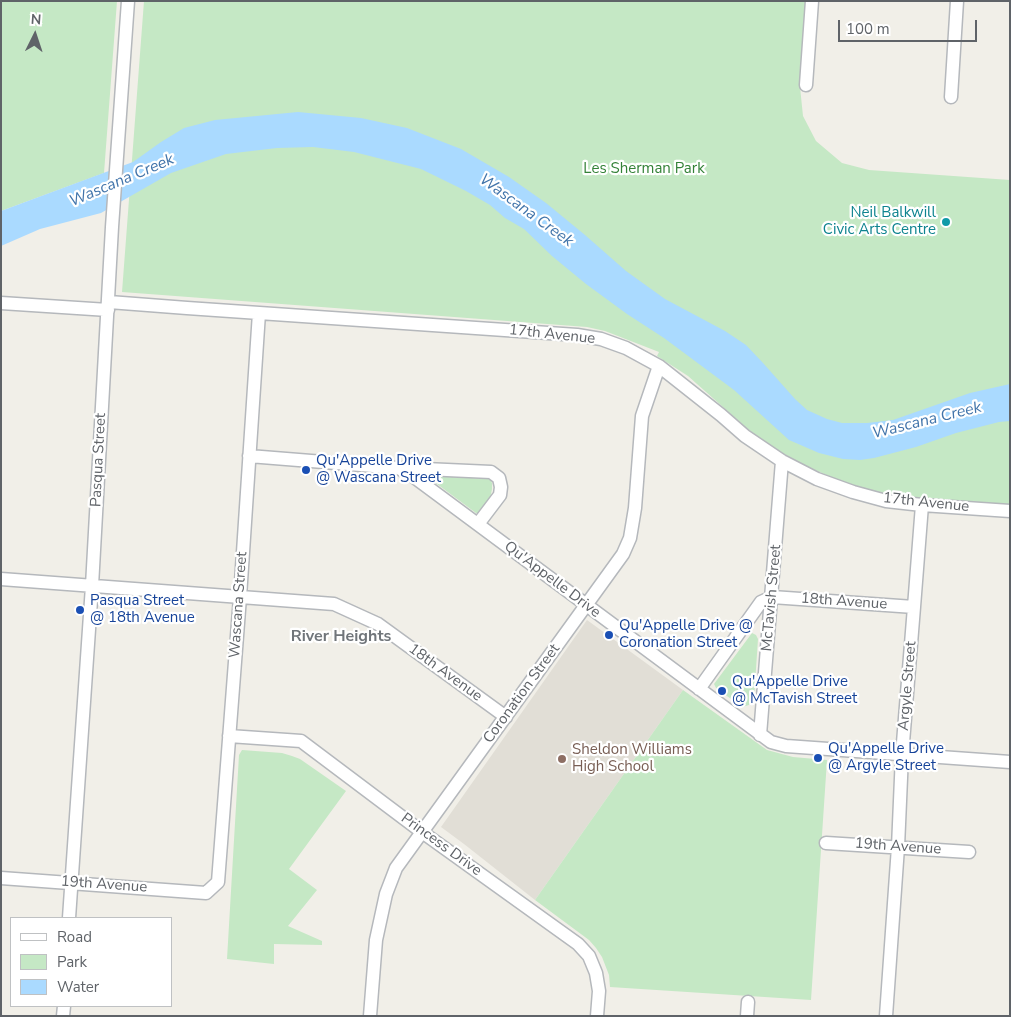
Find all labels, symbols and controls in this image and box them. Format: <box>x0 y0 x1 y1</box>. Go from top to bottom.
north arrow <box>10 10 60 60</box>
text: N <box>30 10 42 29</box>
scale bar <box>841 10 980 42</box>
text: 100 m <box>846 19 890 39</box>
water label: Wascana Creek <box>67 150 177 212</box>
park label: Les Sherman Park <box>583 160 705 178</box>
water label: Wascana Creek <box>475 170 577 252</box>
place label: Neil Balkwill Civic Arts Centre <box>823 204 936 239</box>
marker: Neil Balkwill Civic Arts Centre <box>940 216 952 228</box>
street label: 17th Avenue <box>508 322 596 348</box>
water label: Wascana Creek <box>870 398 984 444</box>
street label: Pasqua Street <box>88 412 110 508</box>
place label: Qu'Appelle Drive @ Wascana Street <box>316 452 441 487</box>
marker: Qu'Appelle Drive @ Wascana Street <box>300 464 312 476</box>
street label: 17th Avenue <box>882 490 970 516</box>
street label: Qu'Appelle Drive <box>500 538 604 622</box>
street label: McTavish Street <box>758 544 786 652</box>
street label: Wascana Street <box>226 551 252 659</box>
street label: 18th Avenue <box>800 590 888 614</box>
place label: Pasqua Street @ 18th Avenue <box>90 592 195 627</box>
marker: Pasqua Street @ 18th Avenue <box>74 604 86 616</box>
place label: Qu'Appelle Drive @ Coronation Street <box>619 617 753 652</box>
district label: River Heights <box>291 627 391 647</box>
marker: Qu'Appelle Drive @ Coronation Street <box>603 629 615 641</box>
street label: 18th Avenue <box>405 640 485 706</box>
street label: Argyle Street <box>895 640 921 732</box>
street label: Coronation Street <box>480 641 564 747</box>
place label: Qu'Appelle Drive @ McTavish Street <box>732 673 857 708</box>
marker: Qu'Appelle Drive @ McTavish Street <box>716 685 728 697</box>
place label: Qu'Appelle Drive @ Argyle Street <box>828 740 944 775</box>
place label: Sheldon Williams High School <box>572 741 692 776</box>
marker: Qu'Appelle Drive @ Argyle Street <box>812 752 824 764</box>
marker: Sheldon Williams High School <box>556 753 568 765</box>
street label: Princess Drive <box>397 810 485 880</box>
street label: 19th Avenue <box>854 835 942 859</box>
street label: 19th Avenue <box>60 873 148 897</box>
legend <box>10 917 172 1007</box>
text: Road <box>57 927 92 947</box>
text: Park <box>57 952 87 972</box>
text: Water <box>57 977 99 997</box>

